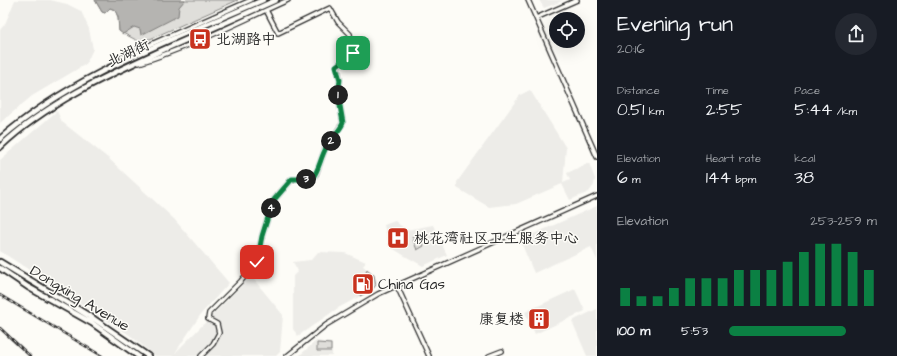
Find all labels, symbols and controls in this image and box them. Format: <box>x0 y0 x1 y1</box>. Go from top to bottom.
text: Evening run <box>617 9 733 40</box>
map controls <box>549 12 585 48</box>
button: locate <box>549 12 585 48</box>
button: share <box>835 13 877 55</box>
bus stop icon: 北湖路中 <box>187 26 213 52</box>
place label: 北湖路中 <box>216 29 276 50</box>
street label: 北湖街 <box>103 34 153 72</box>
pin <box>336 36 370 70</box>
text: 20:16 <box>617 40 645 58</box>
icon: arrive <box>342 42 364 64</box>
text: Distance <box>617 83 660 98</box>
text: Time <box>706 83 729 98</box>
text: Pace <box>794 83 820 98</box>
pin: 1 <box>328 85 348 105</box>
text: 1 <box>337 87 339 102</box>
text: 0.51 <box>617 98 644 122</box>
text: 2:55 <box>706 98 742 122</box>
text: 5:44 <box>794 98 832 122</box>
text: km <box>644 104 664 119</box>
text: /km <box>832 104 857 119</box>
pin: 2 <box>321 131 341 151</box>
text: 2 <box>328 133 334 148</box>
text: Elevation <box>617 151 660 166</box>
text: Heart rate <box>706 151 761 166</box>
text: kcal <box>794 151 815 166</box>
text: 6 <box>617 166 628 190</box>
text: 144 <box>706 166 731 190</box>
text: 38 <box>794 166 814 190</box>
pin: 3 <box>296 169 316 189</box>
text: 3 <box>303 171 309 186</box>
text: m <box>628 172 641 187</box>
text: bpm <box>731 172 756 187</box>
pin: 4 <box>261 198 281 218</box>
text: 4 <box>267 200 275 215</box>
text: Elevation <box>617 212 668 230</box>
text: 253–259 m <box>810 212 877 230</box>
hospital icon: 桃花湾社区卫生服务中心 <box>385 225 411 251</box>
place label: 桃花湾社区卫生服务中心 <box>414 228 579 249</box>
pin <box>240 245 274 279</box>
icon: check <box>246 251 268 273</box>
street label: Dongxing Avenue <box>26 260 133 337</box>
fuel station icon: China Gas <box>350 271 376 297</box>
place label: China Gas <box>378 274 445 295</box>
building icon: 康复楼 <box>526 306 552 332</box>
place label: 康复楼 <box>479 309 524 330</box>
text: 100 m <box>617 322 650 340</box>
text: 5:53 <box>681 322 708 340</box>

